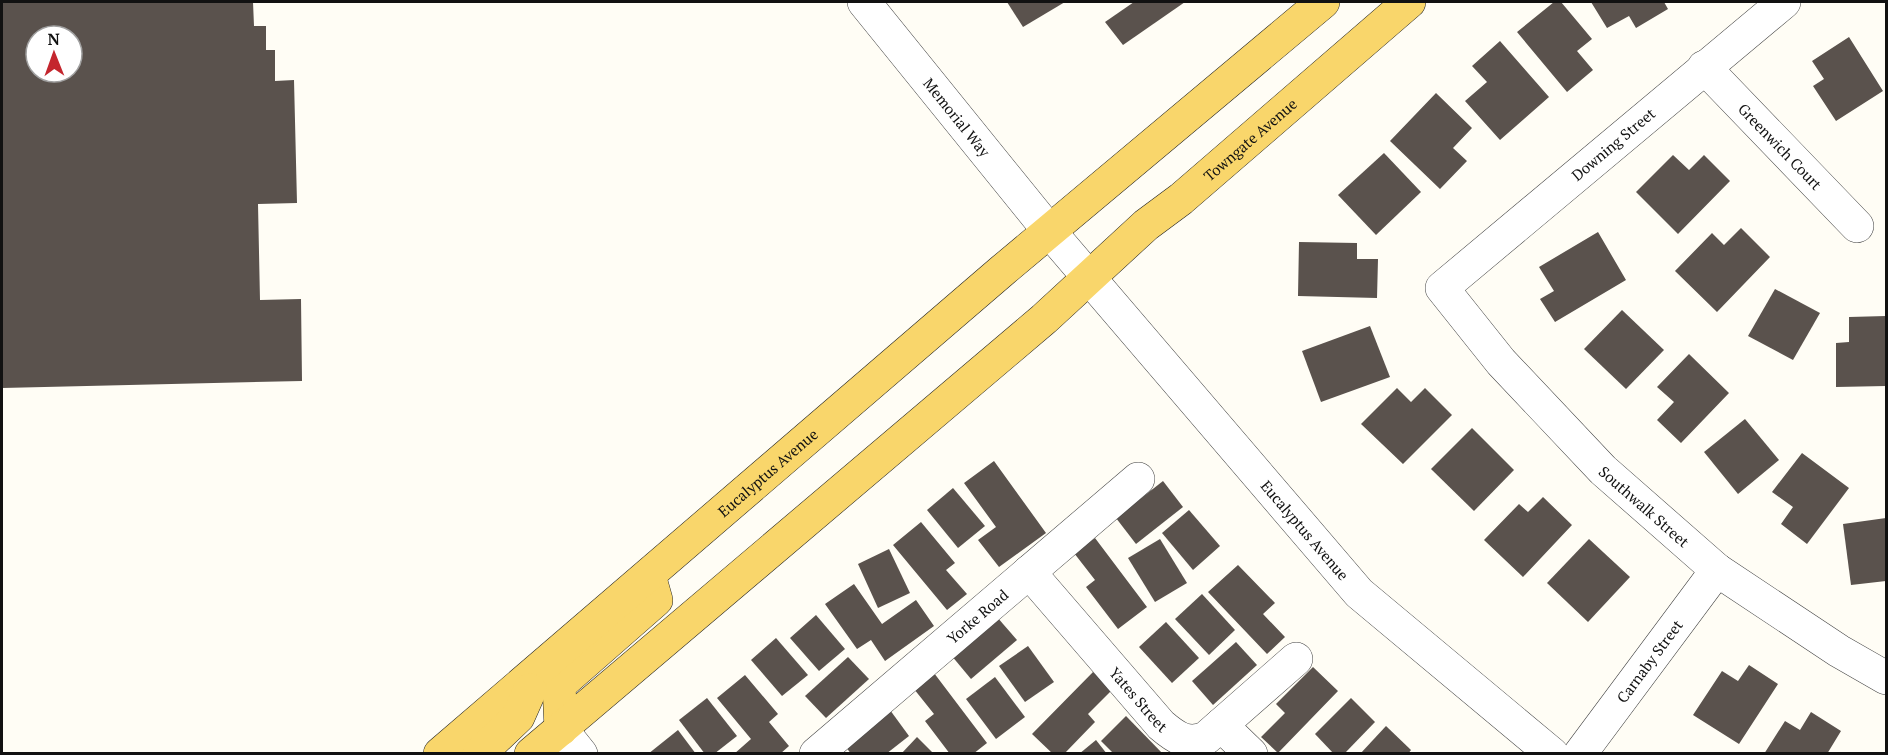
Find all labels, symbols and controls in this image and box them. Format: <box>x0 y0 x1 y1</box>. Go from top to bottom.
north arrow <box>24 24 84 84</box>
text: N <box>47 28 60 50</box>
street label: Memorial Way <box>919 73 995 161</box>
street label: Towngate Avenue <box>1199 93 1301 185</box>
street label: Greenwich Court <box>1734 99 1827 194</box>
street label: Downing Street <box>1567 103 1659 185</box>
street label: Eucalyptus Avenue <box>713 424 822 521</box>
street label: Southwalk Street <box>1595 461 1694 552</box>
street label: Eucalyptus Avenue <box>1257 476 1353 584</box>
street label: Yorke Road <box>942 584 1012 648</box>
street label: Carnaby Street <box>1612 615 1687 707</box>
street label: Yates Street <box>1105 663 1172 737</box>

